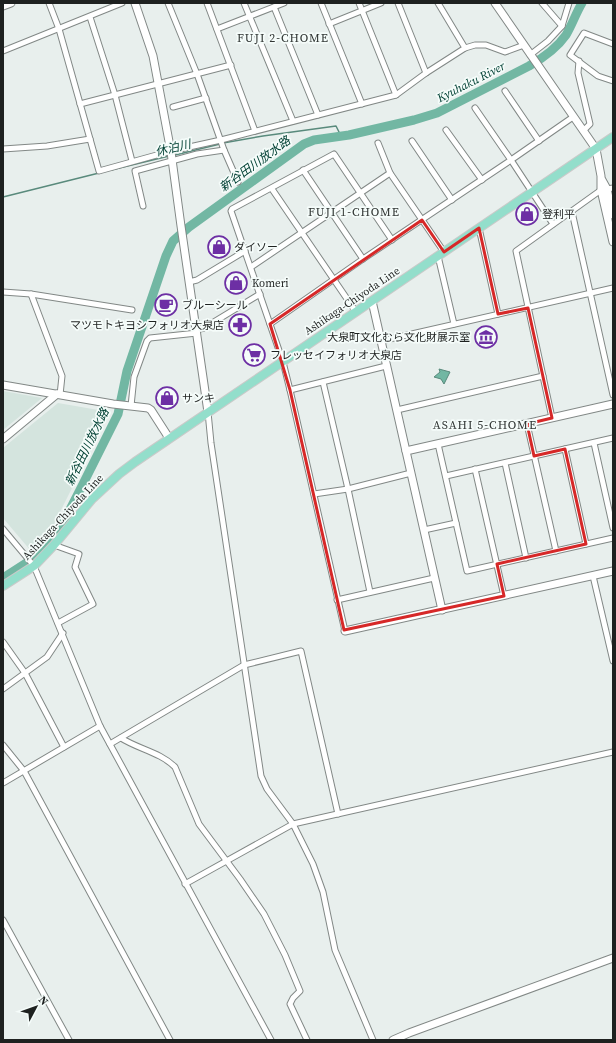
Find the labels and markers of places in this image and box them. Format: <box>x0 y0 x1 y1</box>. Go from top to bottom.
shop icon: 登利平 <box>514 201 540 227</box>
place label: 登利平 <box>542 207 575 222</box>
shop icon: ダイソー <box>206 234 232 260</box>
place label: ダイソー <box>234 240 278 255</box>
shop icon: Komeri <box>223 270 249 296</box>
place label: Komeri <box>252 276 289 291</box>
cafe icon: ブルーシール <box>153 292 179 318</box>
place label: ブルーシール <box>182 298 248 313</box>
pharmacy icon: マツモトキヨシフォリオ大泉店 <box>227 312 253 338</box>
place label: マツモトキヨシフォリオ大泉店 <box>70 318 224 333</box>
museum icon: 大泉町文化むら文化財展示室 <box>473 324 499 350</box>
place label: 大泉町文化むら文化財展示室 <box>327 330 470 345</box>
supermarket icon: フレッセイフォリオ大泉店 <box>241 342 267 368</box>
place label: フレッセイフォリオ大泉店 <box>270 348 402 363</box>
shop icon: サンキ <box>154 385 180 411</box>
place label: サンキ <box>182 391 215 406</box>

